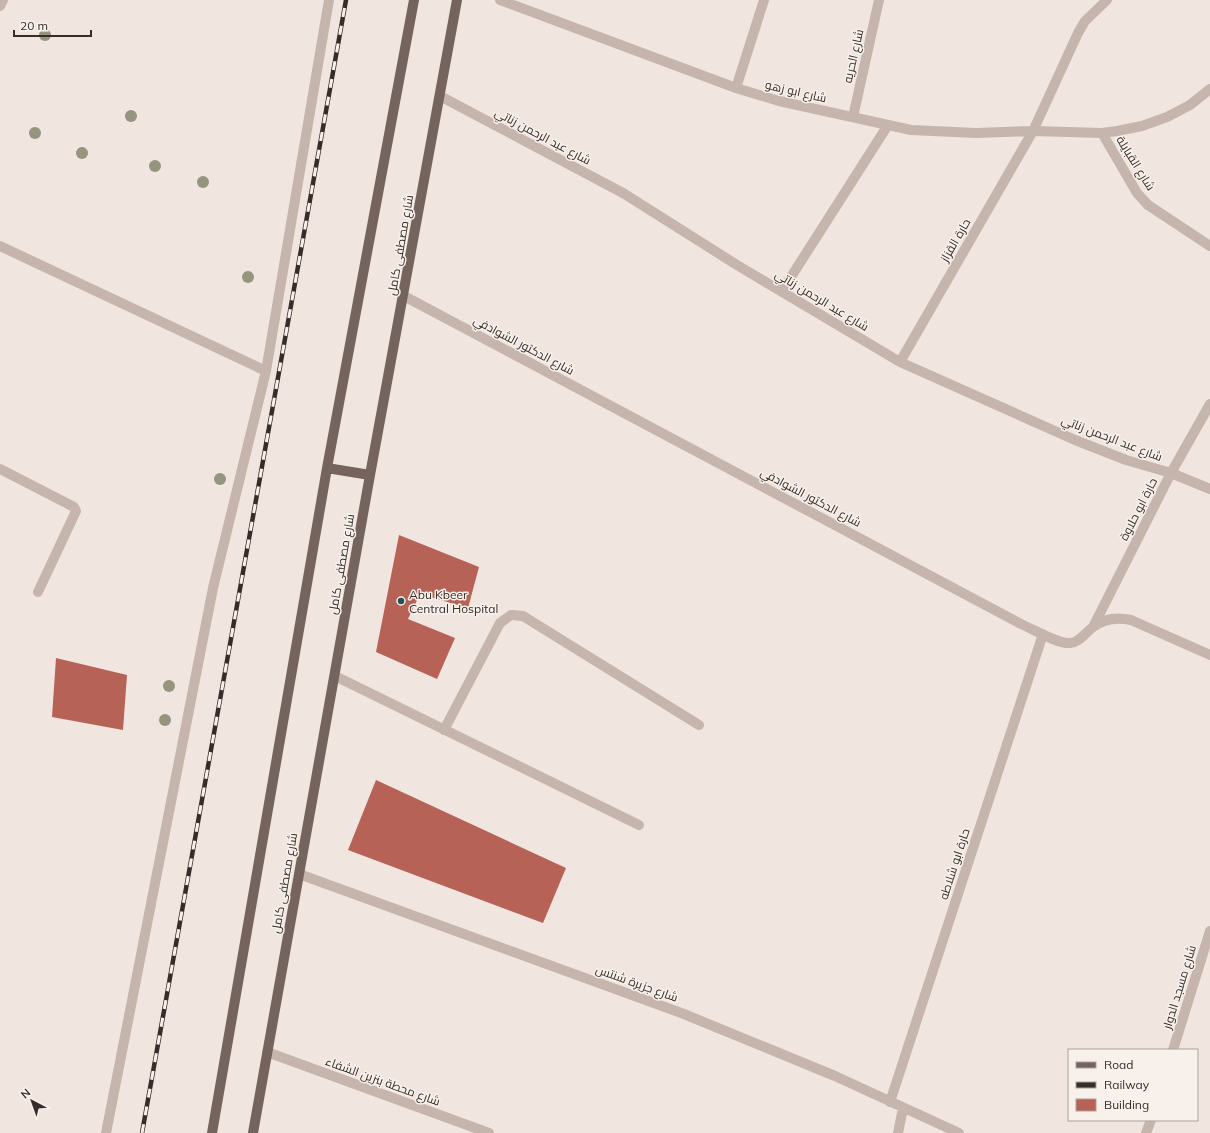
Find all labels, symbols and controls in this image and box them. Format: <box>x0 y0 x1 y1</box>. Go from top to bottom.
scale bar <box>14 12 91 38</box>
text: 20 m <box>20 18 48 33</box>
street label: شارع الحريه <box>840 28 867 85</box>
street label: شارع ابو زهو <box>764 77 828 106</box>
street label: شارع عبد الرحمن زناتي <box>491 104 594 170</box>
street label: شارع القبايلة <box>1113 133 1159 194</box>
street label: شارع مصطفى كامل <box>384 193 417 297</box>
street label: حارة القزاز <box>936 216 973 265</box>
street label: شارع عبد الرحمن زناتي <box>771 266 872 337</box>
street label: شارع الدكتور الشوادفي <box>470 312 577 381</box>
street label: شارع عبد الرحمن زناتي <box>1058 412 1165 467</box>
street label: شارع الدكتور الشوادفي <box>757 464 864 533</box>
street label: حارة ابو حلاوة <box>1116 475 1160 543</box>
street label: شارع مصطفى كامل <box>325 512 358 616</box>
place label: Abu Kbeer Central Hospital <box>409 587 498 616</box>
marker: Abu Kbeer Central Hospital <box>396 596 406 606</box>
street label: حارة ابو شلاطه <box>935 827 973 901</box>
street label: شارع مصطفى كامل <box>268 831 301 935</box>
street label: شارع مسجد الدوار <box>1159 943 1200 1032</box>
street label: شارع جزيرة شنتس <box>593 961 680 1006</box>
legend <box>1068 1049 1198 1121</box>
street label: شارع محطة بنزين الشفاء <box>323 1053 442 1110</box>
text: Road <box>1104 1057 1133 1072</box>
text: Railway <box>1104 1077 1150 1092</box>
north arrow <box>12 1081 52 1121</box>
text: N <box>18 1085 33 1101</box>
text: Building <box>1104 1097 1149 1112</box>

